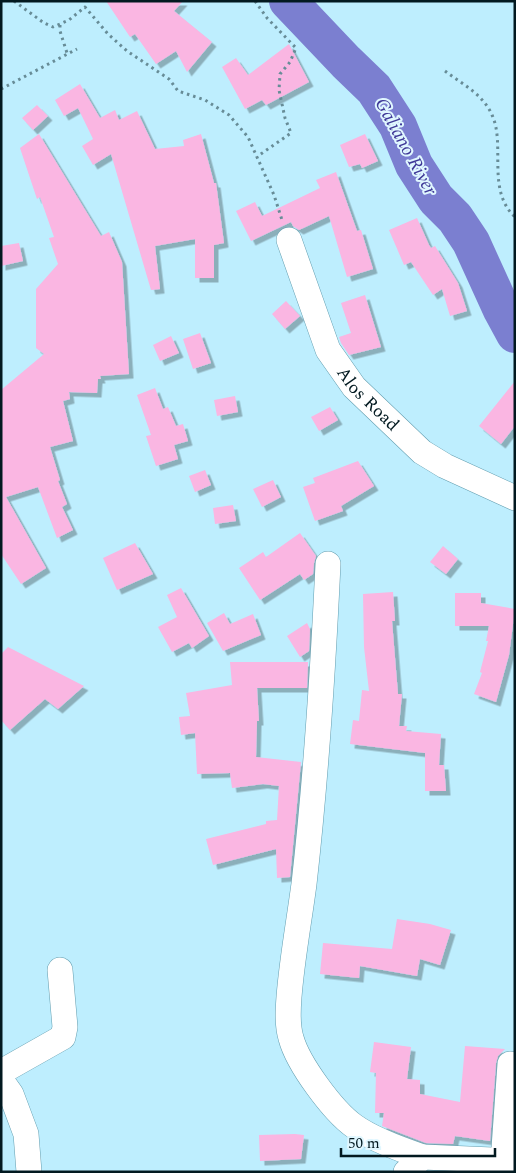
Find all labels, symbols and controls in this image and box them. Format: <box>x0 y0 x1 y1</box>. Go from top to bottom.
water label: Galiano River <box>367 93 445 201</box>
street label: Alos Road <box>330 361 405 438</box>
scale bar <box>341 1126 495 1158</box>
text: 50 m <box>348 1132 380 1155</box>

